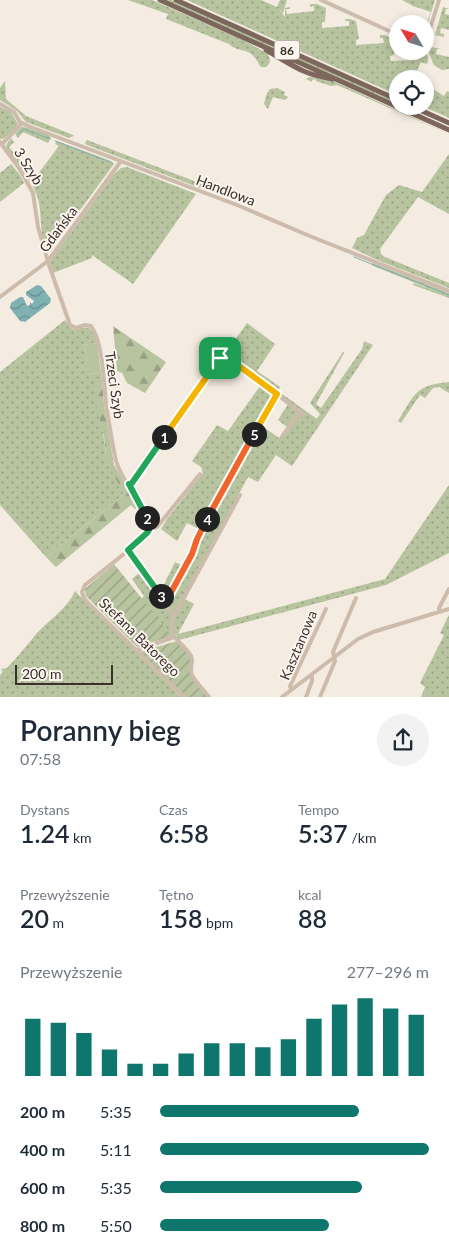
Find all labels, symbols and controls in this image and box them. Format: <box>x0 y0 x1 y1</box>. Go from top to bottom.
north arrow <box>389 15 434 60</box>
map controls <box>389 15 434 115</box>
road number: 86 <box>274 40 300 60</box>
button: locate <box>389 70 434 115</box>
street label: 3 Szyb <box>11 144 47 188</box>
street label: Handlowa <box>194 171 258 209</box>
street label: Gdańska <box>35 203 81 255</box>
pin <box>199 337 241 379</box>
icon: arrive <box>206 344 234 372</box>
street label: Trzeci Szyb <box>102 350 128 420</box>
pin: 5 <box>242 422 266 446</box>
pin: 1 <box>152 424 176 450</box>
text: 5 <box>250 426 259 443</box>
text: 1 <box>160 429 169 446</box>
pin: 2 <box>134 506 160 530</box>
pin: 4 <box>194 506 220 532</box>
text: 2 <box>143 510 152 527</box>
text: 4 <box>203 511 212 528</box>
pin: 3 <box>148 584 174 608</box>
text: 3 <box>157 588 166 605</box>
street label: Stefana Batorego <box>96 594 184 680</box>
street label: Kasztanowa <box>276 608 320 682</box>
scale bar <box>15 662 112 685</box>
text: 200 m <box>22 665 61 682</box>
text: Poranny bieg <box>20 713 181 747</box>
button: share <box>377 714 429 766</box>
text: 07:58 <box>20 749 61 768</box>
text: Dystans <box>20 801 70 818</box>
text: Czas <box>159 801 188 818</box>
text: Tempo <box>298 801 339 818</box>
text: 1.24 <box>20 818 69 848</box>
text: 6:58 <box>159 818 209 848</box>
text: 5:37 <box>298 818 348 848</box>
text: km <box>69 829 92 846</box>
text: /km <box>348 829 376 846</box>
text: Przewyższenie <box>20 886 110 903</box>
text: Tętno <box>159 886 194 903</box>
text: kcal <box>298 886 322 903</box>
text: 20 <box>20 903 49 933</box>
text: 158 <box>159 903 203 933</box>
text: 88 <box>298 903 327 933</box>
text: m <box>49 914 64 931</box>
text: bpm <box>203 914 233 931</box>
text: Przewyższenie <box>20 962 122 981</box>
text: 277–296 m <box>347 962 429 981</box>
text: 200 m <box>20 1102 65 1121</box>
text: 5:35 <box>100 1102 132 1121</box>
text: 400 m <box>20 1140 65 1159</box>
text: 5:11 <box>100 1140 132 1159</box>
text: 600 m <box>20 1178 65 1197</box>
text: 5:35 <box>100 1178 132 1197</box>
text: 800 m <box>20 1216 65 1235</box>
text: 5:50 <box>100 1216 132 1235</box>

